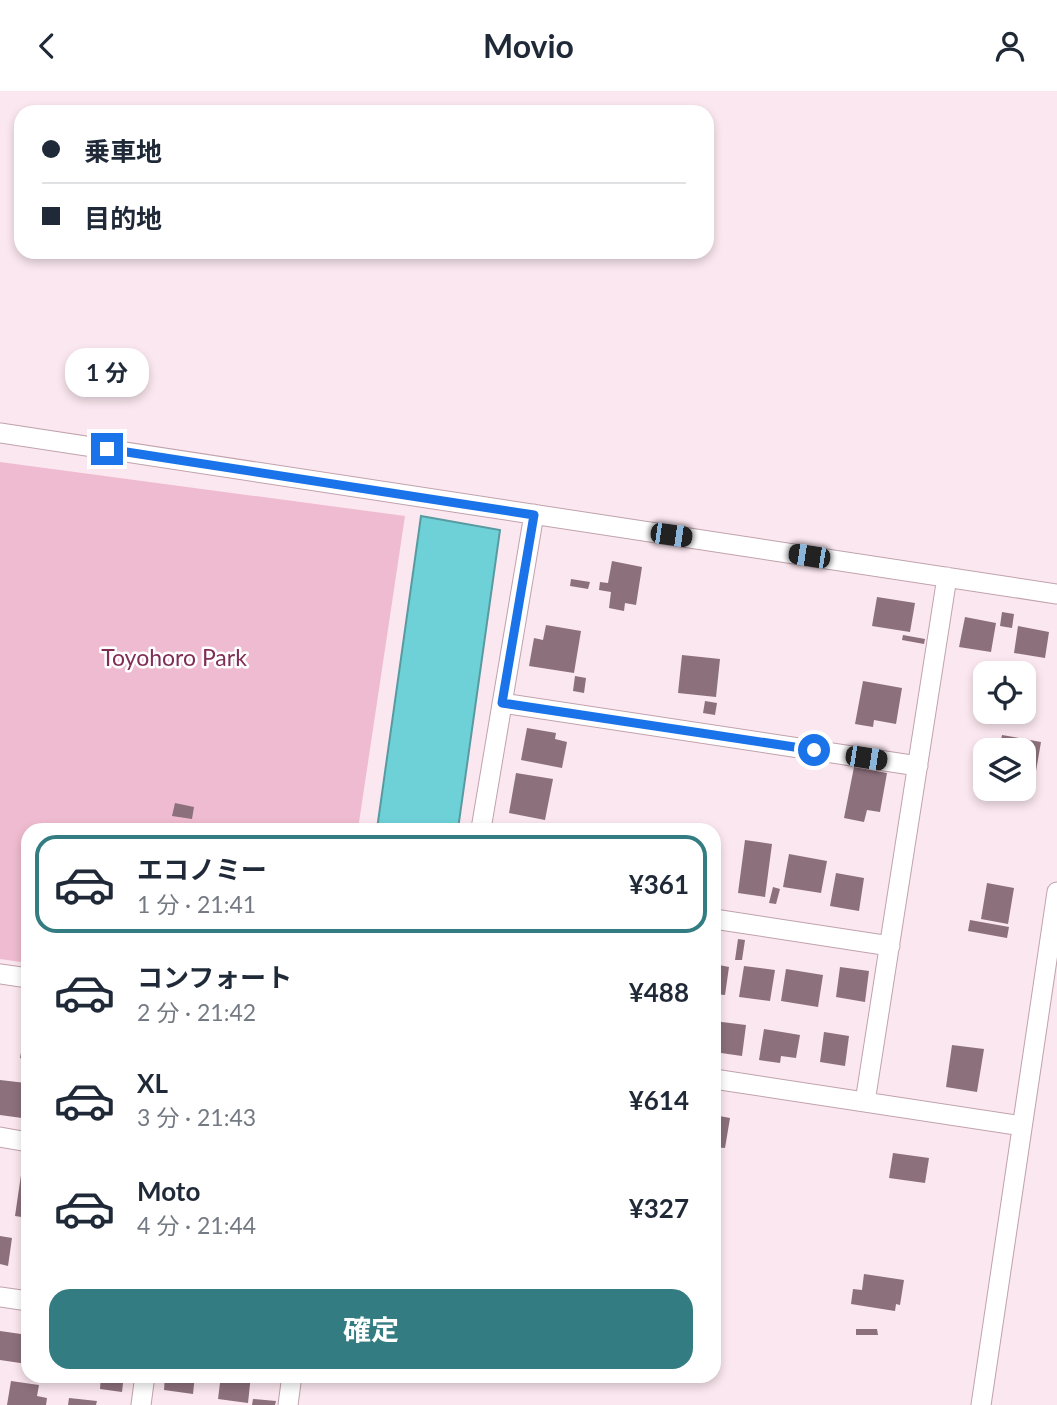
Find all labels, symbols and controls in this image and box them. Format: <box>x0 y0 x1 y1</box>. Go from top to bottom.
text: Movio <box>483 26 574 65</box>
icon: back <box>28 27 66 65</box>
icon: person <box>991 27 1029 65</box>
text: 乗車地 <box>84 135 162 167</box>
text: 目的地 <box>84 202 162 234</box>
callout: 1 分 <box>65 347 149 397</box>
text: 1 分 <box>86 358 128 386</box>
route end <box>91 433 123 465</box>
car <box>649 522 694 548</box>
car <box>787 542 832 570</box>
park label: Toyohoro Park <box>101 643 247 671</box>
map controls <box>973 661 1036 801</box>
button: locate <box>973 661 1036 724</box>
route start <box>798 734 830 766</box>
button: layers <box>973 738 1036 801</box>
car <box>844 744 889 772</box>
icon: car <box>53 853 116 916</box>
text: エコノミー <box>137 853 267 885</box>
text: ¥361 <box>629 868 689 900</box>
text: 1 分 · 21:41 <box>137 890 256 918</box>
icon: car <box>53 961 116 1024</box>
text: コンフォート <box>137 961 292 993</box>
text: ¥488 <box>629 976 689 1008</box>
text: 2 分 · 21:42 <box>137 998 256 1026</box>
text: XL <box>137 1067 168 1099</box>
icon: car <box>53 1069 116 1132</box>
text: ¥614 <box>629 1084 689 1116</box>
text: 3 分 · 21:43 <box>137 1103 256 1131</box>
text: Moto <box>137 1175 200 1207</box>
icon: car <box>53 1177 116 1240</box>
text: ¥327 <box>629 1192 689 1224</box>
text: 4 分 · 21:44 <box>137 1211 256 1239</box>
button: 確定 <box>49 1289 693 1369</box>

